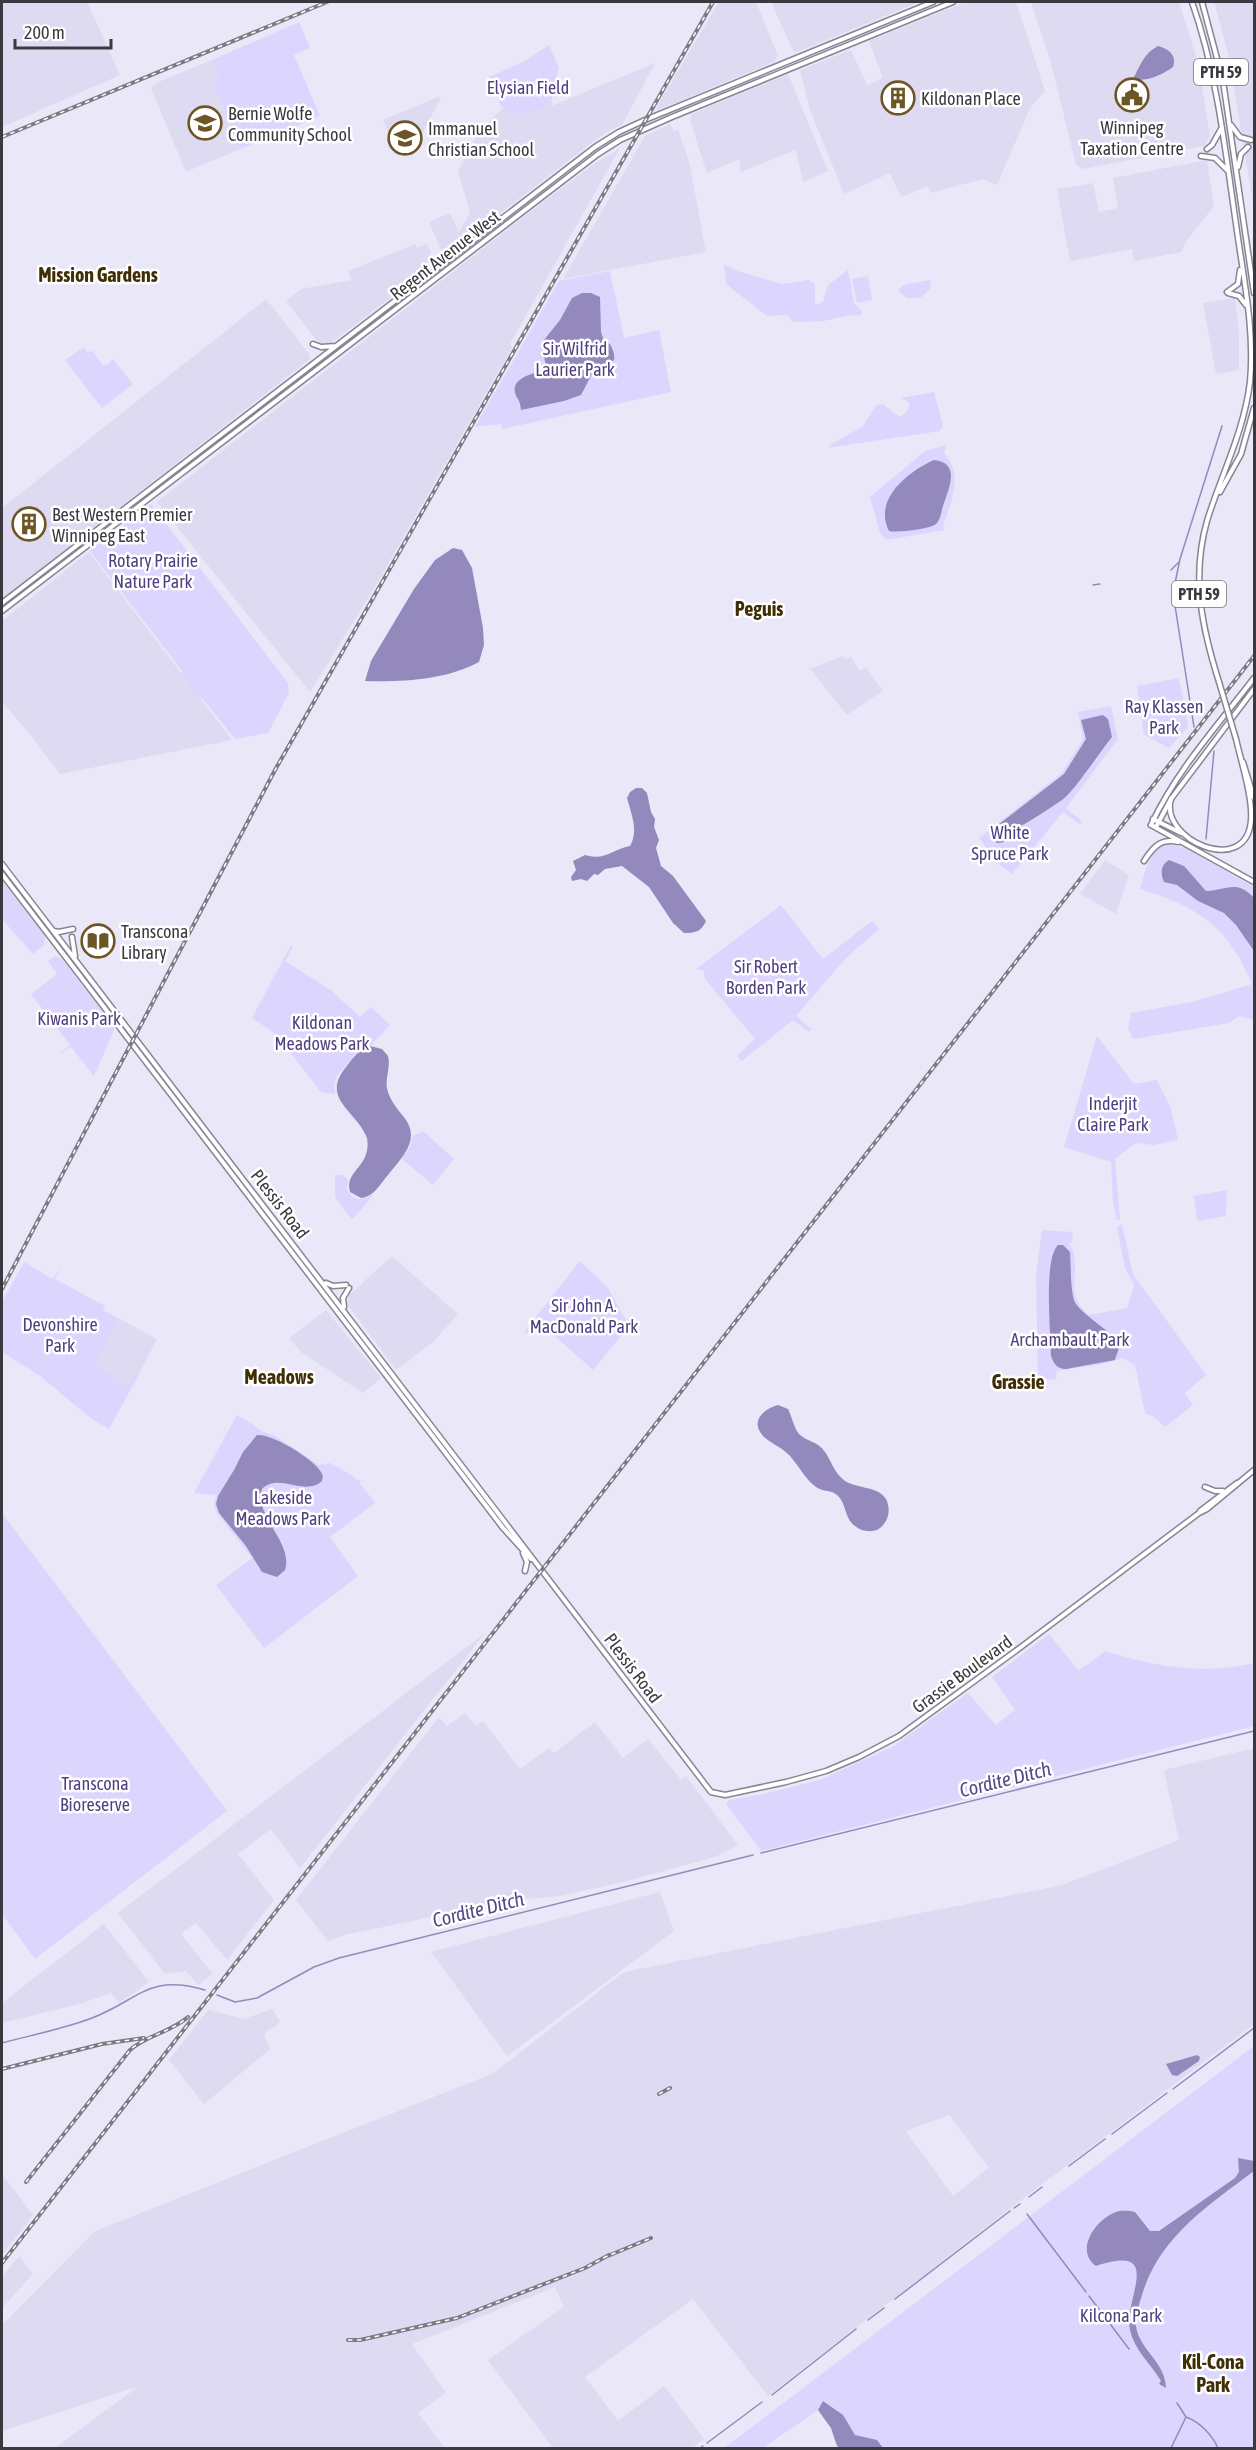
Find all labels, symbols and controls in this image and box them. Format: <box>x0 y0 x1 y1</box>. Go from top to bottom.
scale bar <box>15 12 111 50</box>
text: 200 m <box>24 22 65 43</box>
road number: PTH 59 <box>1194 59 1248 85</box>
park label: Elysian Field <box>487 77 569 98</box>
public building icon: Winnipeg Taxation Centre <box>1114 77 1150 113</box>
building icon: Kildonan Place <box>880 80 916 116</box>
place label: Kildonan Place <box>921 88 1021 109</box>
place label: Bernie Wolfe Community School <box>228 103 352 145</box>
school or university icon: Bernie Wolfe Community School <box>187 105 223 141</box>
place label: Winnipeg Taxation Centre <box>1080 117 1184 159</box>
place label: Immanuel Christian School <box>428 118 534 160</box>
school or university icon: Immanuel Christian School <box>387 120 423 156</box>
street label: Regent Avenue West <box>386 206 504 304</box>
district label: Mission Gardens <box>38 263 158 286</box>
park label: Sir Wilfrid Laurier Park <box>535 338 615 380</box>
place label: Best Western Premier Winnipeg East <box>52 504 193 546</box>
building icon: Best Western Premier Winnipeg East <box>11 506 47 542</box>
park label: Rotary Prairie Nature Park <box>108 550 198 592</box>
road number: PTH 59 <box>1172 581 1226 607</box>
district label: Peguis <box>735 597 783 620</box>
park label: Ray Klassen Park <box>1125 696 1203 738</box>
park label: White Spruce Park <box>971 822 1049 864</box>
place label: Transcona Library <box>121 921 188 963</box>
library icon: Transcona Library <box>80 923 116 959</box>
park label: Sir Robert Borden Park <box>726 956 806 998</box>
park label: Kiwanis Park <box>37 1008 121 1029</box>
park label: Kildonan Meadows Park <box>274 1012 370 1054</box>
park label: Inderjit Claire Park <box>1077 1093 1149 1135</box>
street label: Plessis Road <box>247 1165 313 1243</box>
park label: Sir John A. MacDonald Park <box>530 1295 638 1337</box>
park label: Devonshire Park <box>22 1314 98 1356</box>
park label: Archambault Park <box>1011 1329 1130 1350</box>
district label: Meadows <box>244 1365 314 1388</box>
district label: Grassie <box>991 1370 1045 1393</box>
park label: Lakeside Meadows Park <box>235 1487 331 1529</box>
street label: Plessis Road <box>600 1629 666 1707</box>
street label: Grassie Boulevard <box>908 1631 1016 1717</box>
water label: Cordite Ditch <box>957 1756 1053 1801</box>
park label: Transcona Bioreserve <box>60 1773 130 1815</box>
water label: Cordite Ditch <box>430 1886 526 1931</box>
park label: Kilcona Park <box>1080 2305 1162 2326</box>
district label: Kil-Cona Park <box>1182 2350 1244 2396</box>

